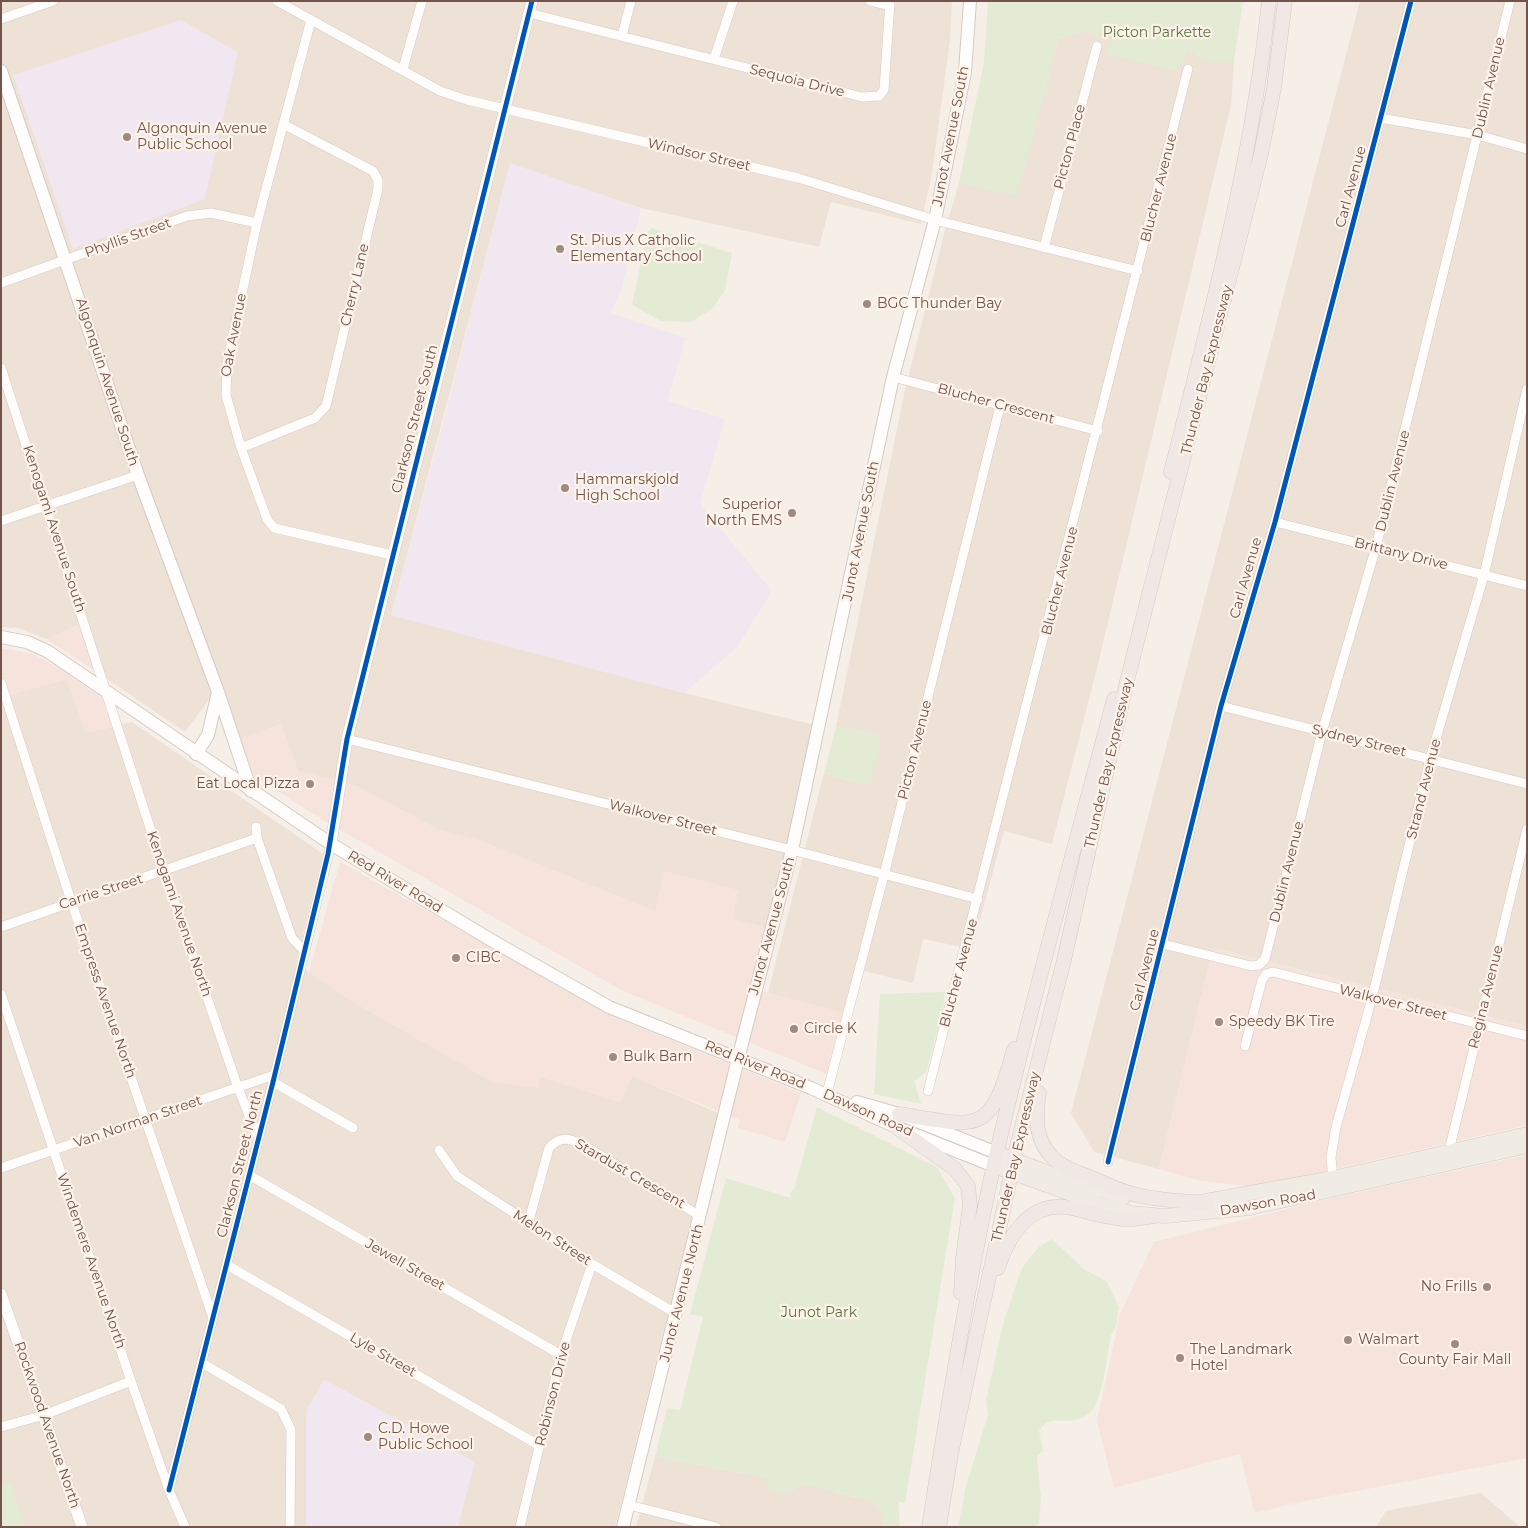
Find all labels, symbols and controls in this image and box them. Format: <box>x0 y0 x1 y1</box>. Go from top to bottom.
park label: Picton Parkette <box>1103 25 1211 41</box>
street label: Dublin Avenue <box>1469 35 1509 141</box>
street label: Sequoia Drive <box>748 61 846 101</box>
street label: Junot Avenue South <box>929 64 973 208</box>
street label: Picton Place <box>1051 103 1089 191</box>
place label: Algonquin Avenue Public School <box>137 121 267 154</box>
marker: Algonquin Avenue Public School <box>121 131 133 143</box>
street label: Blucher Avenue <box>1137 132 1181 244</box>
street label: Windsor Street <box>646 135 752 175</box>
street label: Carl Avenue <box>1332 144 1370 230</box>
street label: Phyllis Street <box>82 215 174 261</box>
place label: St. Pius X Catholic Elementary School <box>570 233 702 266</box>
street label: Cherry Lane <box>337 242 373 328</box>
marker: St. Pius X Catholic Elementary School <box>554 243 566 255</box>
street label: Thunder Bay Expressway <box>1178 283 1236 457</box>
street label: Oak Avenue <box>218 292 250 378</box>
street label: Algonquin Avenue South <box>72 296 142 468</box>
place label: BGC Thunder Bay <box>877 296 1002 312</box>
marker: BGC Thunder Bay <box>861 298 873 310</box>
street label: Clarkson Street South <box>388 343 442 495</box>
street label: Blucher Crescent <box>936 380 1056 428</box>
street label: Dublin Avenue <box>1372 429 1414 533</box>
street label: Kenogami Avenue South <box>19 443 89 615</box>
street label: Junot Avenue South <box>839 459 883 603</box>
place label: Hammarskjold High School <box>575 472 679 504</box>
marker: Hammarskjold High School <box>559 482 571 494</box>
place label: Superior North EMS <box>706 497 782 530</box>
marker: Superior North EMS <box>786 507 798 519</box>
street label: Blucher Avenue <box>1038 525 1082 637</box>
street label: Brittany Drive <box>1352 534 1450 574</box>
street label: Carl Avenue <box>1226 535 1266 621</box>
street label: Thunder Bay Expressway <box>1081 676 1137 850</box>
street label: Picton Avenue <box>895 699 935 801</box>
street label: Sydney Street <box>1310 721 1408 761</box>
street label: Strand Avenue <box>1403 737 1445 841</box>
place label: Eat Local Pizza <box>196 776 300 792</box>
marker: Eat Local Pizza <box>304 778 316 790</box>
street label: Walkover Street <box>607 796 719 840</box>
street label: Dublin Avenue <box>1266 820 1308 924</box>
street label: Kenogami Avenue North <box>143 829 215 999</box>
street label: Red River Road <box>345 847 445 917</box>
street label: Junot Avenue South <box>745 855 799 997</box>
street label: Carrie Street <box>57 871 145 913</box>
street label: Blucher Avenue <box>936 917 982 1029</box>
street label: Empress Avenue North <box>71 921 139 1081</box>
street label: Carl Avenue <box>1127 927 1163 1013</box>
street label: Regina Avenue <box>1465 943 1507 1051</box>
place label: CIBC <box>466 950 501 966</box>
marker: CIBC <box>450 952 462 964</box>
street label: Walkover Street <box>1337 981 1449 1025</box>
place label: Speedy BK Tire <box>1229 1014 1335 1030</box>
marker: Speedy BK Tire <box>1213 1016 1225 1028</box>
place label: Circle K <box>804 1021 857 1037</box>
marker: Circle K <box>788 1023 800 1035</box>
street label: Red River Road <box>702 1037 808 1093</box>
place label: Bulk Barn <box>623 1049 693 1065</box>
marker: Bulk Barn <box>607 1051 619 1063</box>
street label: Thunder Bay Expressway <box>988 1070 1044 1244</box>
street label: Dawson Road <box>820 1086 916 1140</box>
street label: Clarkson Street North <box>214 1088 266 1240</box>
street label: Van Norman Street <box>72 1092 204 1152</box>
street label: Stardust Crescent <box>572 1136 688 1212</box>
street label: Windemere Avenue North <box>53 1171 129 1351</box>
street label: Dawson Road <box>1219 1186 1317 1220</box>
street label: Melon Street <box>510 1206 594 1270</box>
street label: Junot Avenue North <box>657 1222 707 1364</box>
street label: Jewell Street <box>362 1235 448 1295</box>
place label: No Frills <box>1421 1279 1477 1295</box>
marker: No Frills <box>1481 1281 1493 1293</box>
park label: Junot Park <box>781 1305 857 1321</box>
street label: Lyle Street <box>347 1329 419 1381</box>
place label: Walmart <box>1358 1332 1419 1348</box>
marker: Walmart <box>1342 1334 1354 1346</box>
marker: County Fair Mall <box>1449 1338 1461 1350</box>
street label: Rockwood Avenue North <box>11 1339 83 1511</box>
street label: Robinson Drive <box>532 1340 574 1448</box>
place label: The Landmark Hotel <box>1190 1342 1292 1374</box>
marker: The Landmark Hotel <box>1174 1352 1186 1364</box>
place label: County Fair Mall <box>1399 1352 1511 1368</box>
place label: C.D. Howe Public School <box>378 1421 473 1454</box>
marker: C.D. Howe Public School <box>362 1431 374 1443</box>

